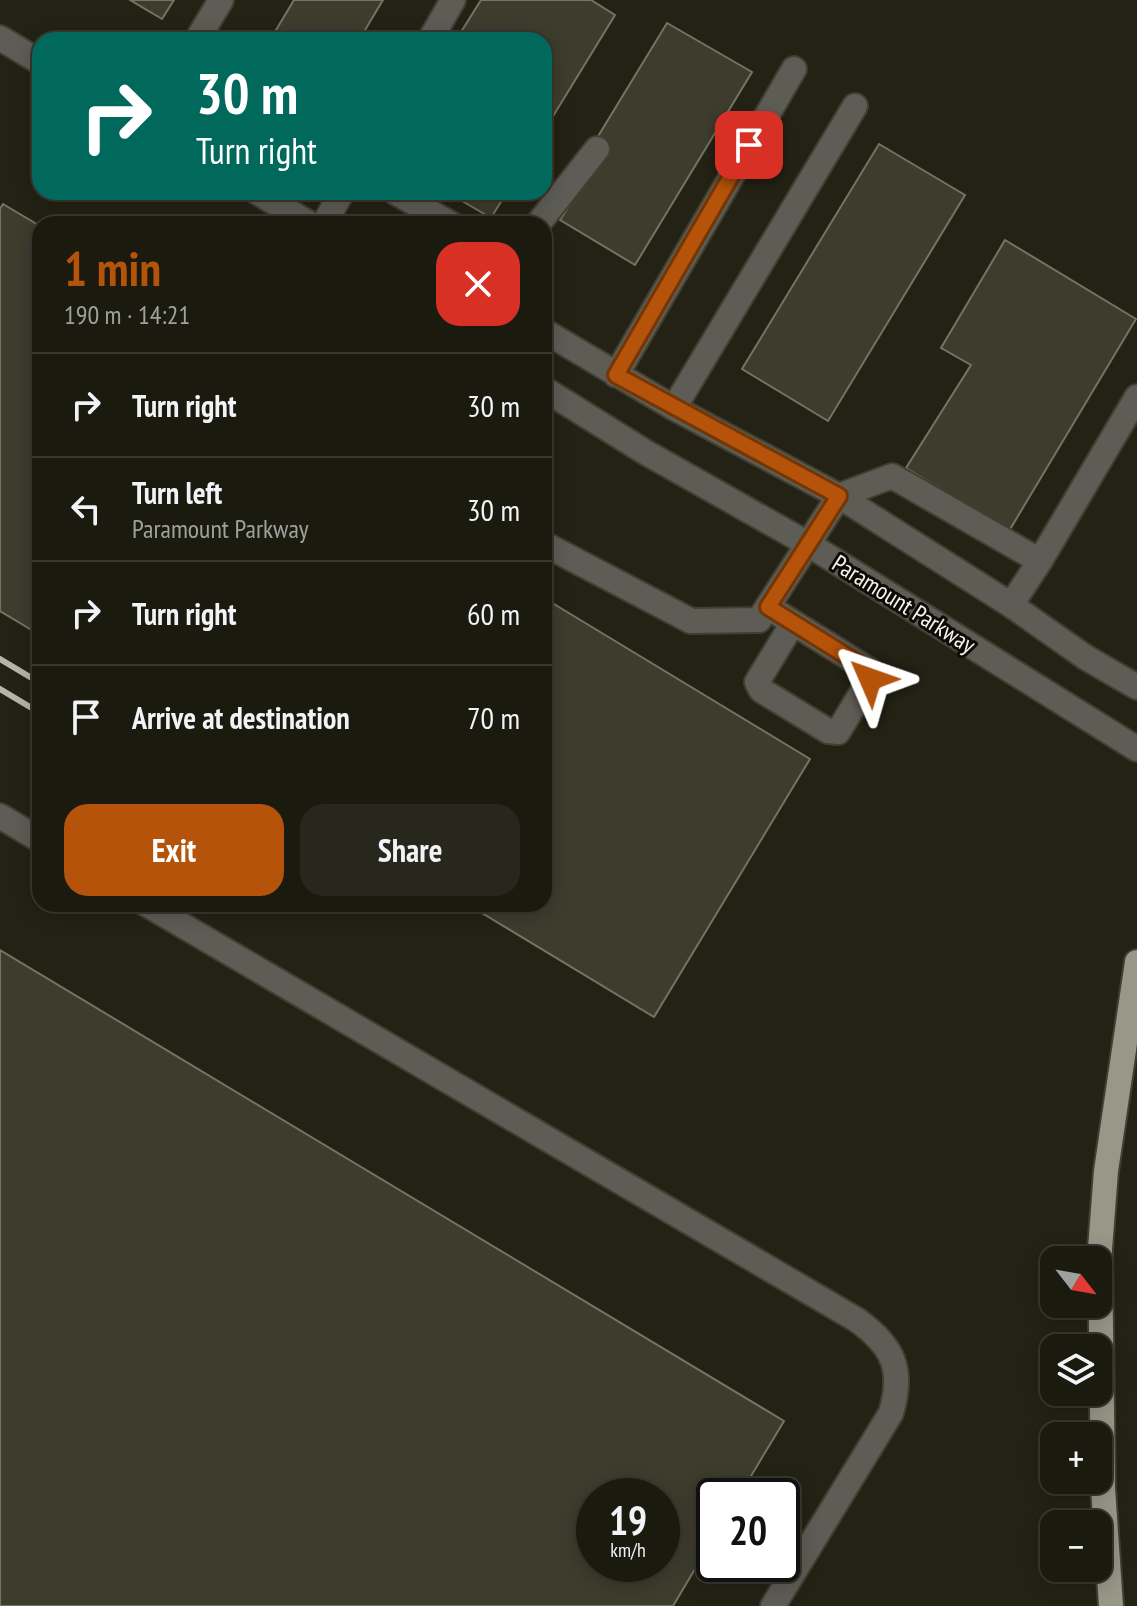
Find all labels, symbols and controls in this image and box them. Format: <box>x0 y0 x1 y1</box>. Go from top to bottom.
text: 30 m <box>196 57 298 129</box>
icon: right <box>64 64 168 168</box>
pin <box>715 111 783 179</box>
icon: arrive <box>727 123 771 167</box>
text: Turn right <box>196 127 317 174</box>
text: 1 min <box>64 237 161 299</box>
button: close <box>436 242 520 326</box>
text: 190 m · 14:21 <box>64 298 190 331</box>
icon: right <box>64 383 108 427</box>
text: Turn right <box>132 386 236 425</box>
text: 30 m <box>467 386 520 425</box>
text: Turn left <box>132 473 222 512</box>
icon: left <box>64 487 108 531</box>
text: 30 m <box>467 490 520 529</box>
text: Paramount Parkway <box>132 512 309 545</box>
street label: Paramount Parkway <box>827 548 981 660</box>
icon: right <box>64 591 108 635</box>
text: Turn right <box>132 594 236 633</box>
text: 60 m <box>467 594 520 633</box>
position arrow <box>828 637 912 721</box>
icon: arrive <box>64 695 108 739</box>
text: Arrive at destination <box>132 698 350 737</box>
text: 70 m <box>467 698 520 737</box>
button: Exit <box>64 804 284 896</box>
button: Share <box>300 804 520 896</box>
north arrow <box>1040 1246 1112 1318</box>
map controls <box>1040 1246 1112 1582</box>
button: layers <box>1040 1334 1112 1406</box>
button: + <box>1040 1422 1112 1494</box>
speed limit sign: 20 <box>696 1478 800 1582</box>
text: 19 <box>609 1494 647 1546</box>
button: − <box>1040 1510 1112 1582</box>
text: km/h <box>610 1537 646 1563</box>

